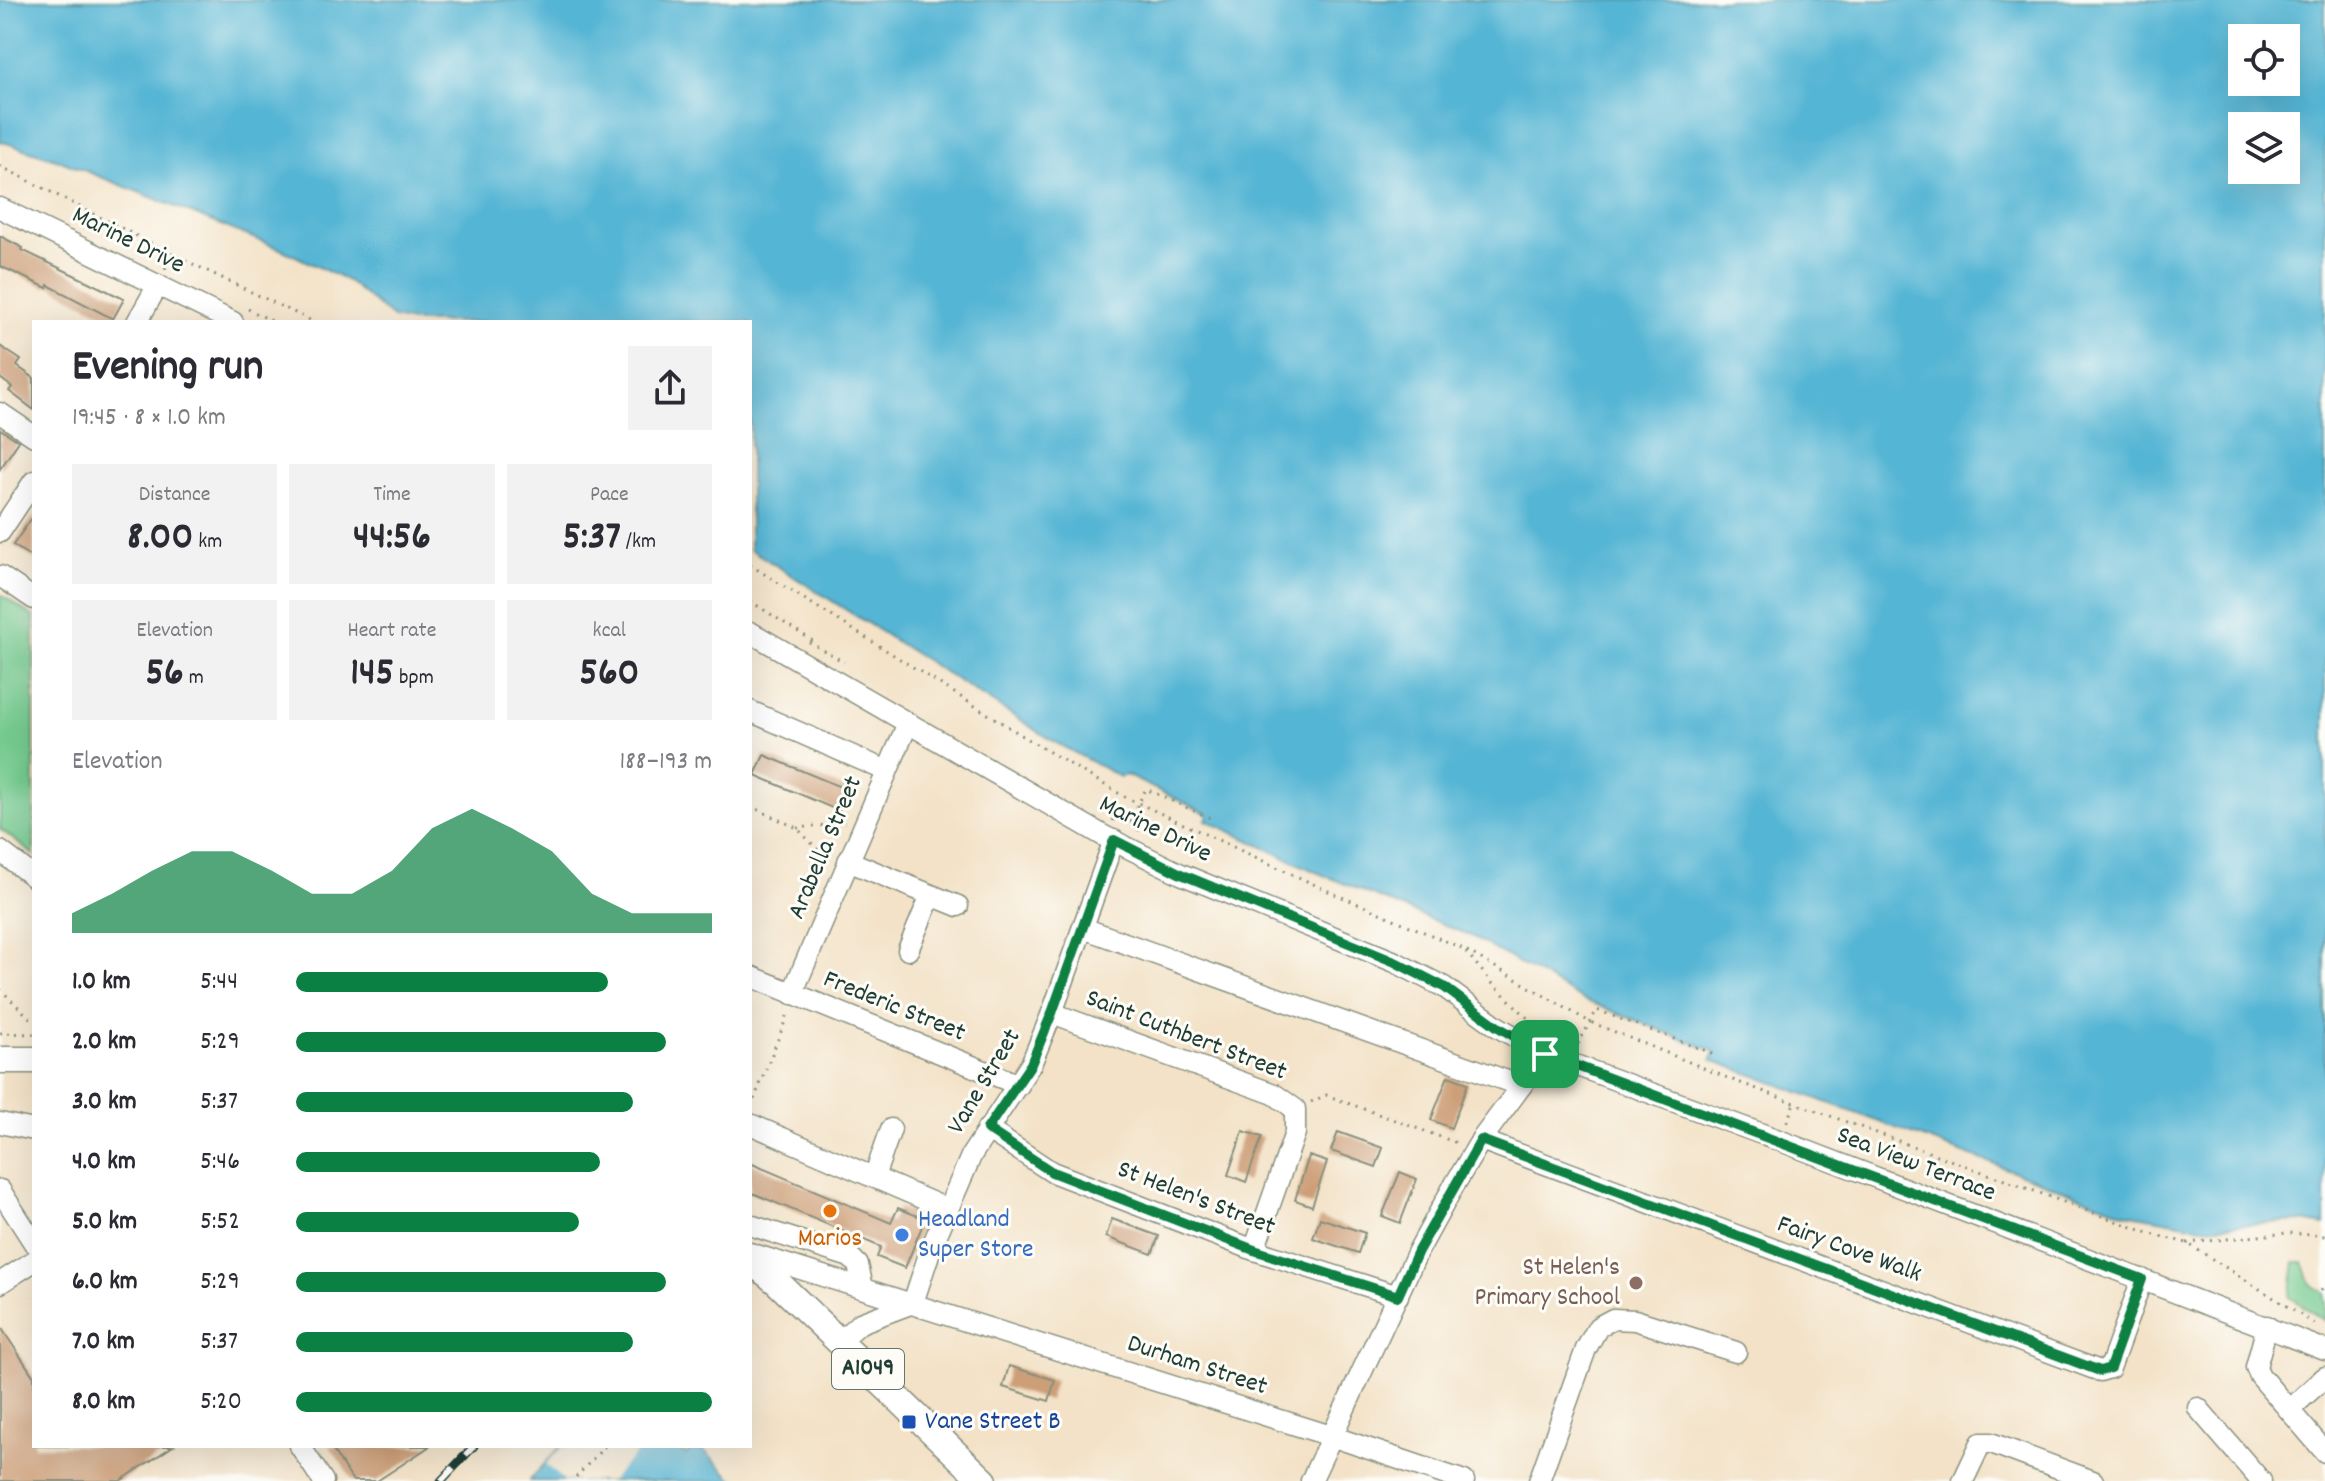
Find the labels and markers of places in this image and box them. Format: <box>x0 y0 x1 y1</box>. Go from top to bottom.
pin <box>1511 1020 1579 1088</box>
marker: Marios <box>821 1202 839 1220</box>
place label: Headland Super Store <box>918 1202 1033 1269</box>
place label: Marios <box>798 1221 862 1258</box>
marker: Headland Super Store <box>893 1226 911 1244</box>
place label: St Helen's Primary School <box>1474 1250 1620 1317</box>
marker: St Helen's Primary School <box>1627 1274 1645 1292</box>
place label: Vane Street B <box>925 1404 1061 1441</box>
marker: Vane Street B <box>900 1413 918 1431</box>

